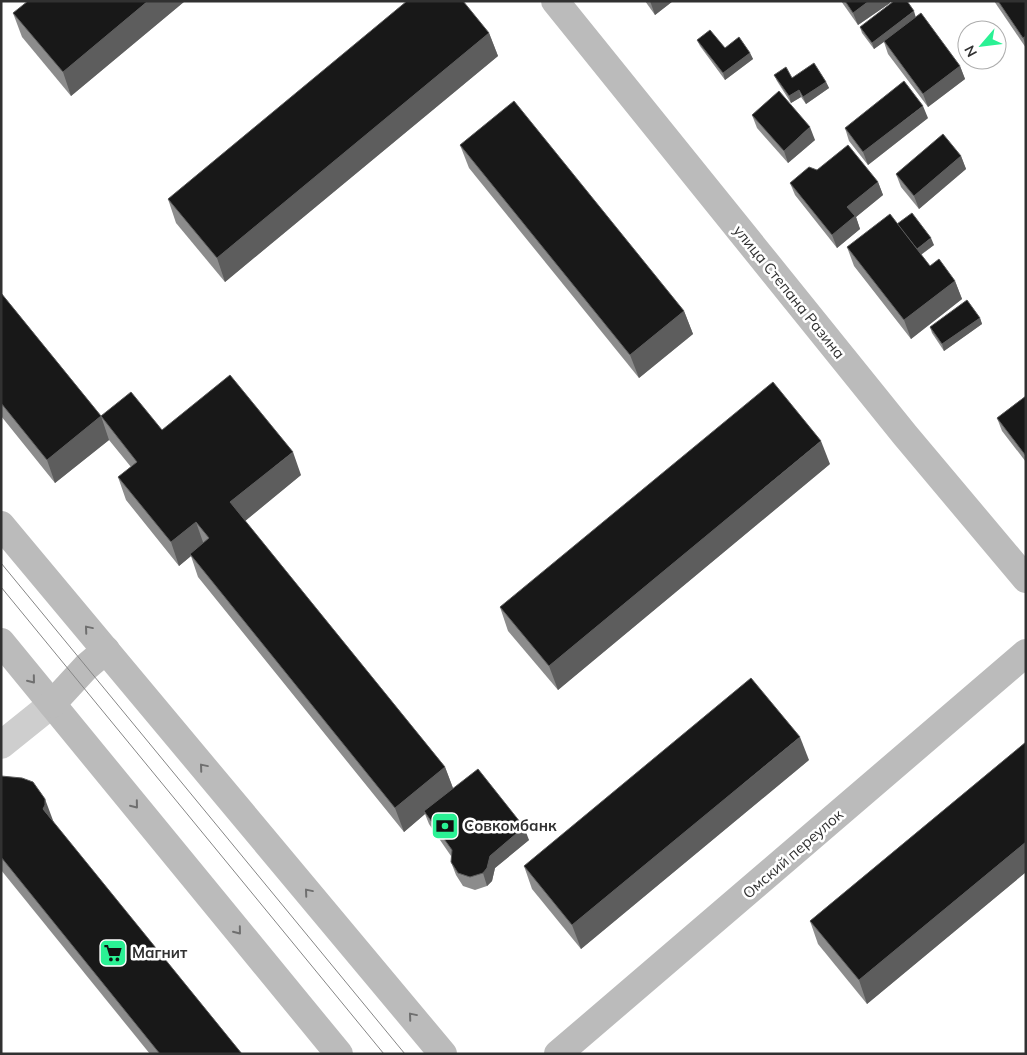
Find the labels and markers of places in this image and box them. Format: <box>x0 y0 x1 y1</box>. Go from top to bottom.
bank icon: Совкомбанк <box>430 811 460 841</box>
place label: Совкомбанк <box>464 816 557 835</box>
supermarket icon: Магнит <box>98 938 128 968</box>
place label: Магнит <box>132 943 188 962</box>

